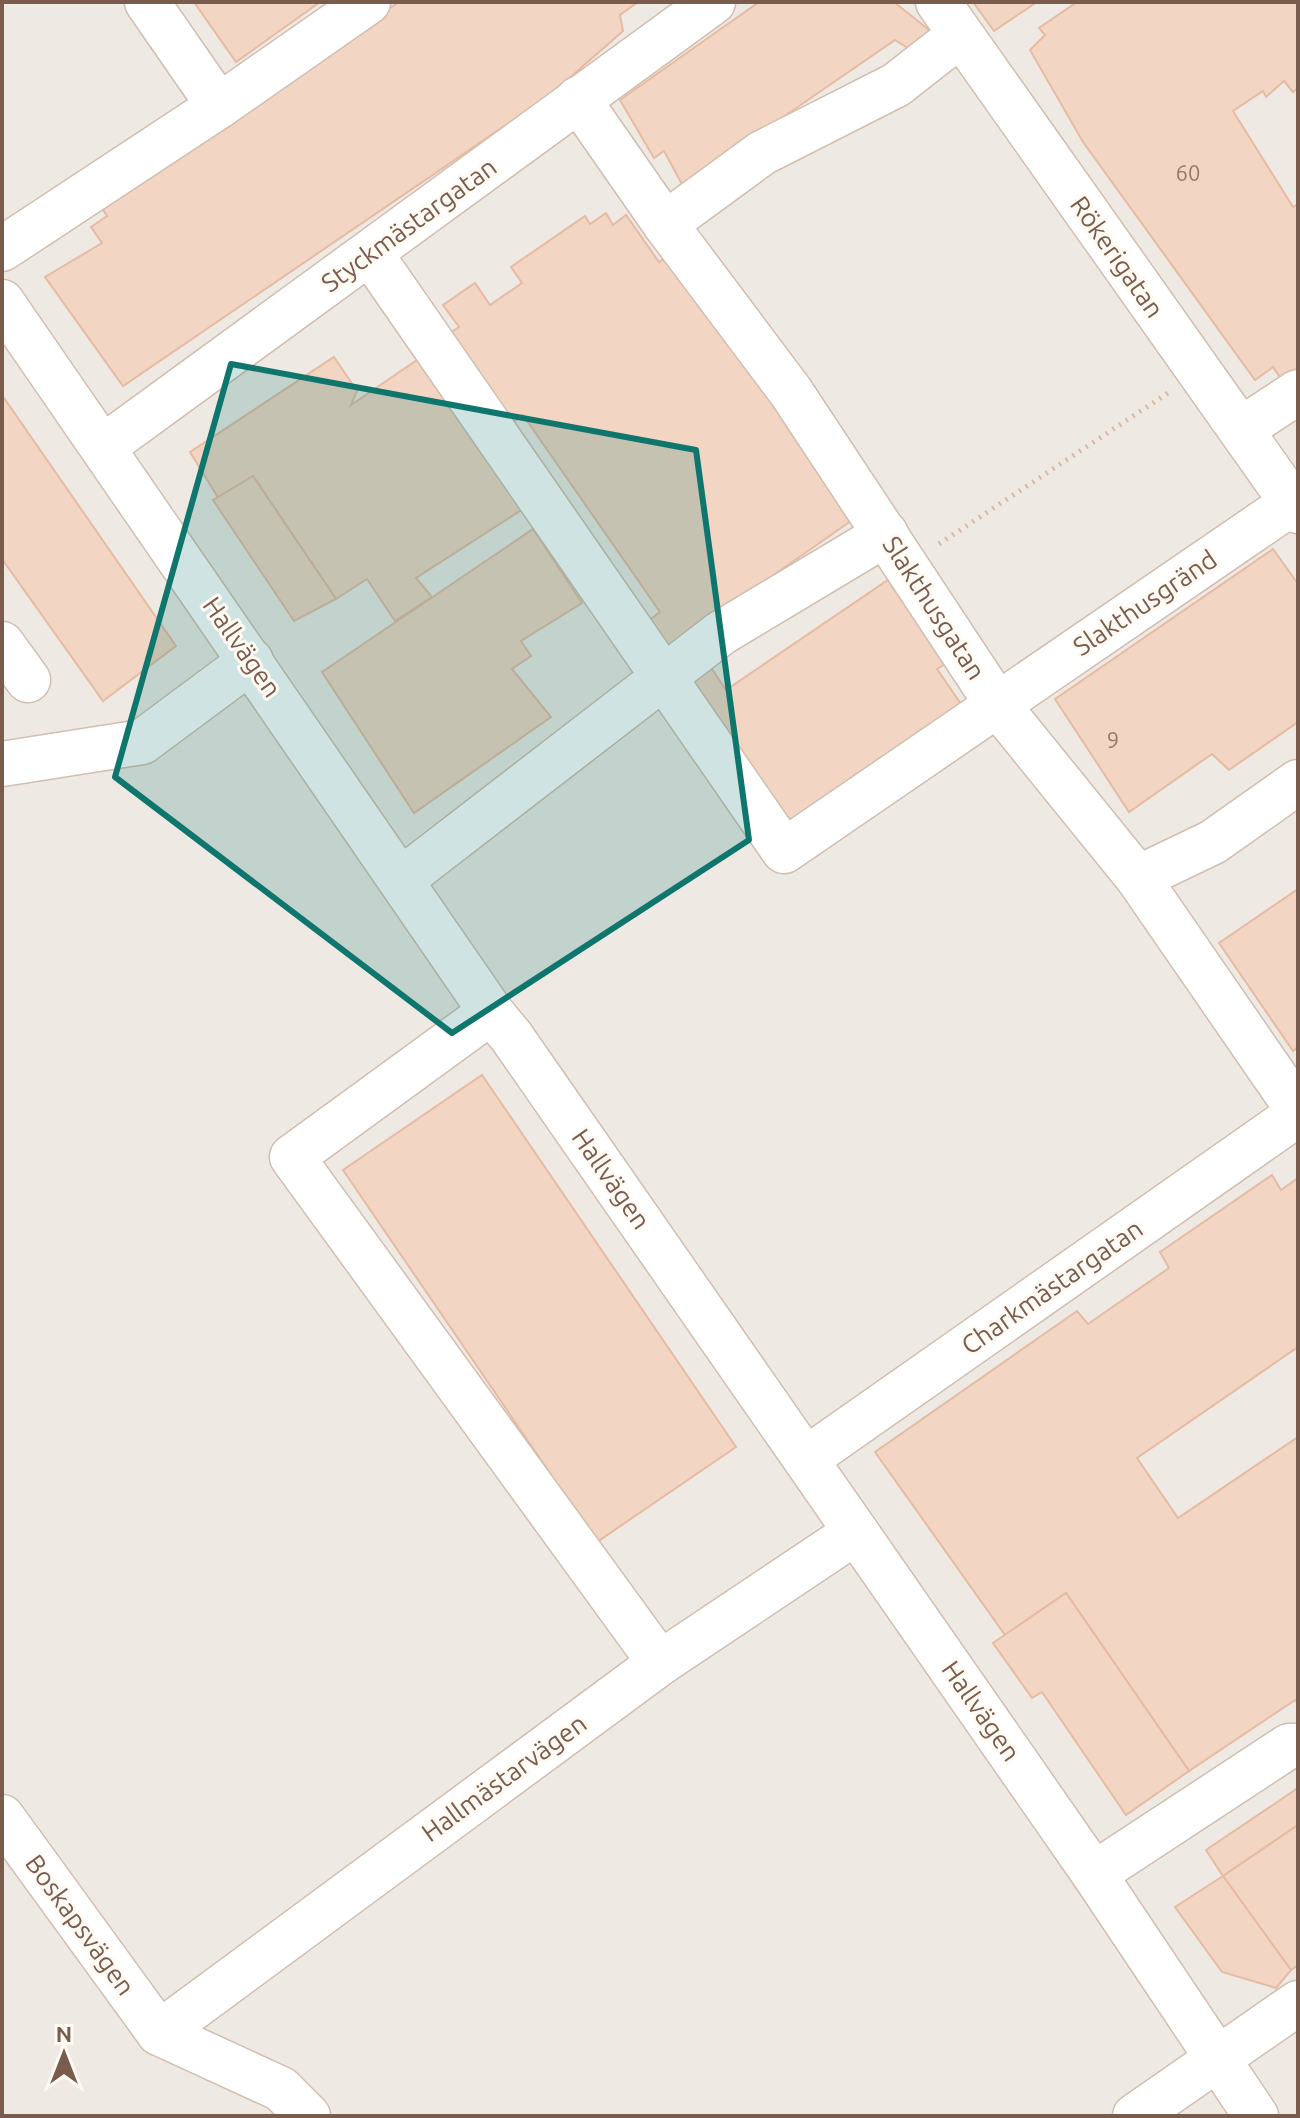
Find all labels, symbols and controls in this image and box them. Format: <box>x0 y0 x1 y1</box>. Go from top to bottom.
street label: Styckmästargatan <box>316 152 502 298</box>
house number: 60 <box>1176 160 1200 185</box>
street label: Rökerigatan <box>1065 191 1170 323</box>
street label: Slakthusgatan <box>877 531 991 685</box>
street label: Slakthusgränd <box>1068 544 1222 661</box>
street label: Hallvägen <box>197 591 287 702</box>
house number: 9 <box>1107 727 1119 752</box>
street label: Hallvägen <box>566 1123 656 1234</box>
street label: Charkmästargatan <box>956 1213 1148 1360</box>
street label: Hallvägen <box>936 1655 1026 1766</box>
street label: Hallmästarvägen <box>416 1708 592 1847</box>
street label: Boskapsvägen <box>20 1849 141 2000</box>
north arrow <box>24 2014 104 2094</box>
text: N <box>56 2021 72 2046</box>

